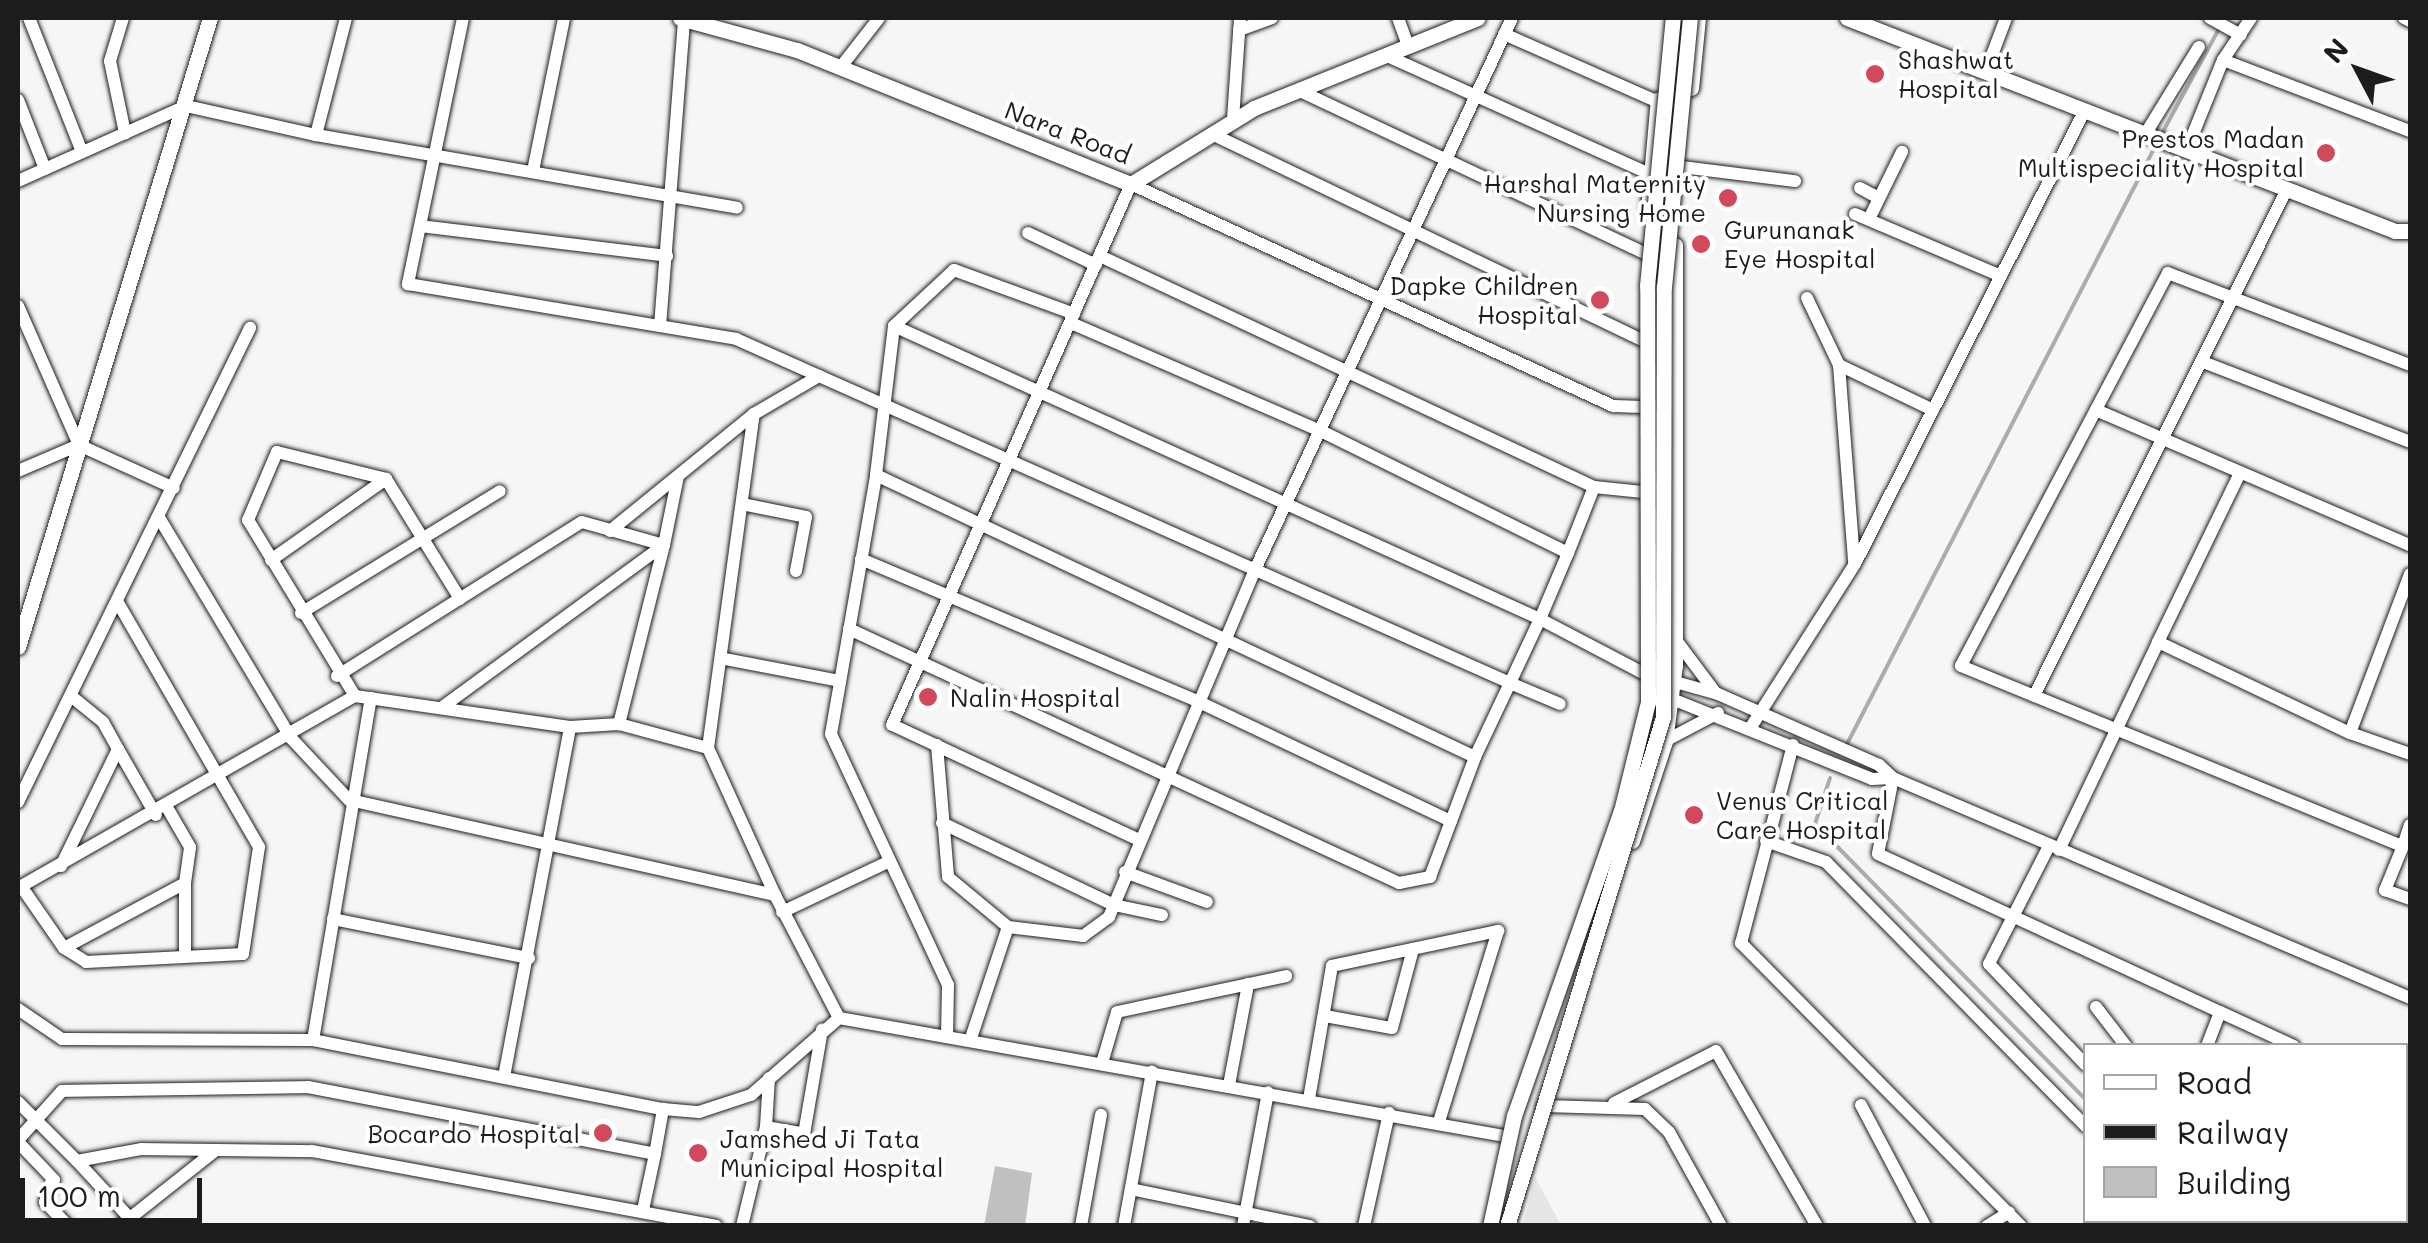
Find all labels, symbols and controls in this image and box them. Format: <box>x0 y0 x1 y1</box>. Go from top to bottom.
north arrow <box>2308 20 2408 120</box>
text: N <box>2315 30 2356 70</box>
place label: Shashwat Hospital <box>1898 45 2014 104</box>
marker: Shashwat Hospital <box>1862 61 1888 87</box>
street label: Nara Road <box>1001 94 1135 170</box>
place label: Prestos Madan Multispeciality Hospital <box>2018 124 2304 183</box>
marker: Prestos Madan Multispeciality Hospital <box>2313 140 2339 166</box>
place label: Harshal Maternity Nursing Home <box>1484 169 1706 228</box>
marker: Harshal Maternity Nursing Home <box>1715 185 1741 211</box>
place label: Gurunanak Eye Hospital <box>1724 215 1876 274</box>
marker: Gurunanak Eye Hospital <box>1688 231 1714 257</box>
place label: Dapke Children Hospital <box>1389 271 1578 330</box>
marker: Dapke Children Hospital <box>1587 287 1613 313</box>
place label: Nalin Hospital <box>950 682 1121 712</box>
marker: Nalin Hospital <box>915 684 941 710</box>
place label: Venus Critical Care Hospital <box>1716 786 1888 845</box>
marker: Venus Critical Care Hospital <box>1681 802 1707 828</box>
legend <box>2083 1043 2408 1223</box>
text: Road <box>2177 1062 2252 1102</box>
text: Railway <box>2177 1112 2289 1152</box>
place label: Bocardo Hospital <box>367 1118 580 1148</box>
marker: Bocardo Hospital <box>590 1120 616 1146</box>
place label: Jamshed Ji Tata Municipal Hospital <box>720 1124 943 1183</box>
marker: Jamshed Ji Tata Municipal Hospital <box>685 1140 711 1166</box>
scale bar <box>25 1158 208 1220</box>
text: Building <box>2177 1162 2291 1202</box>
text: 100 m <box>37 1175 121 1215</box>

